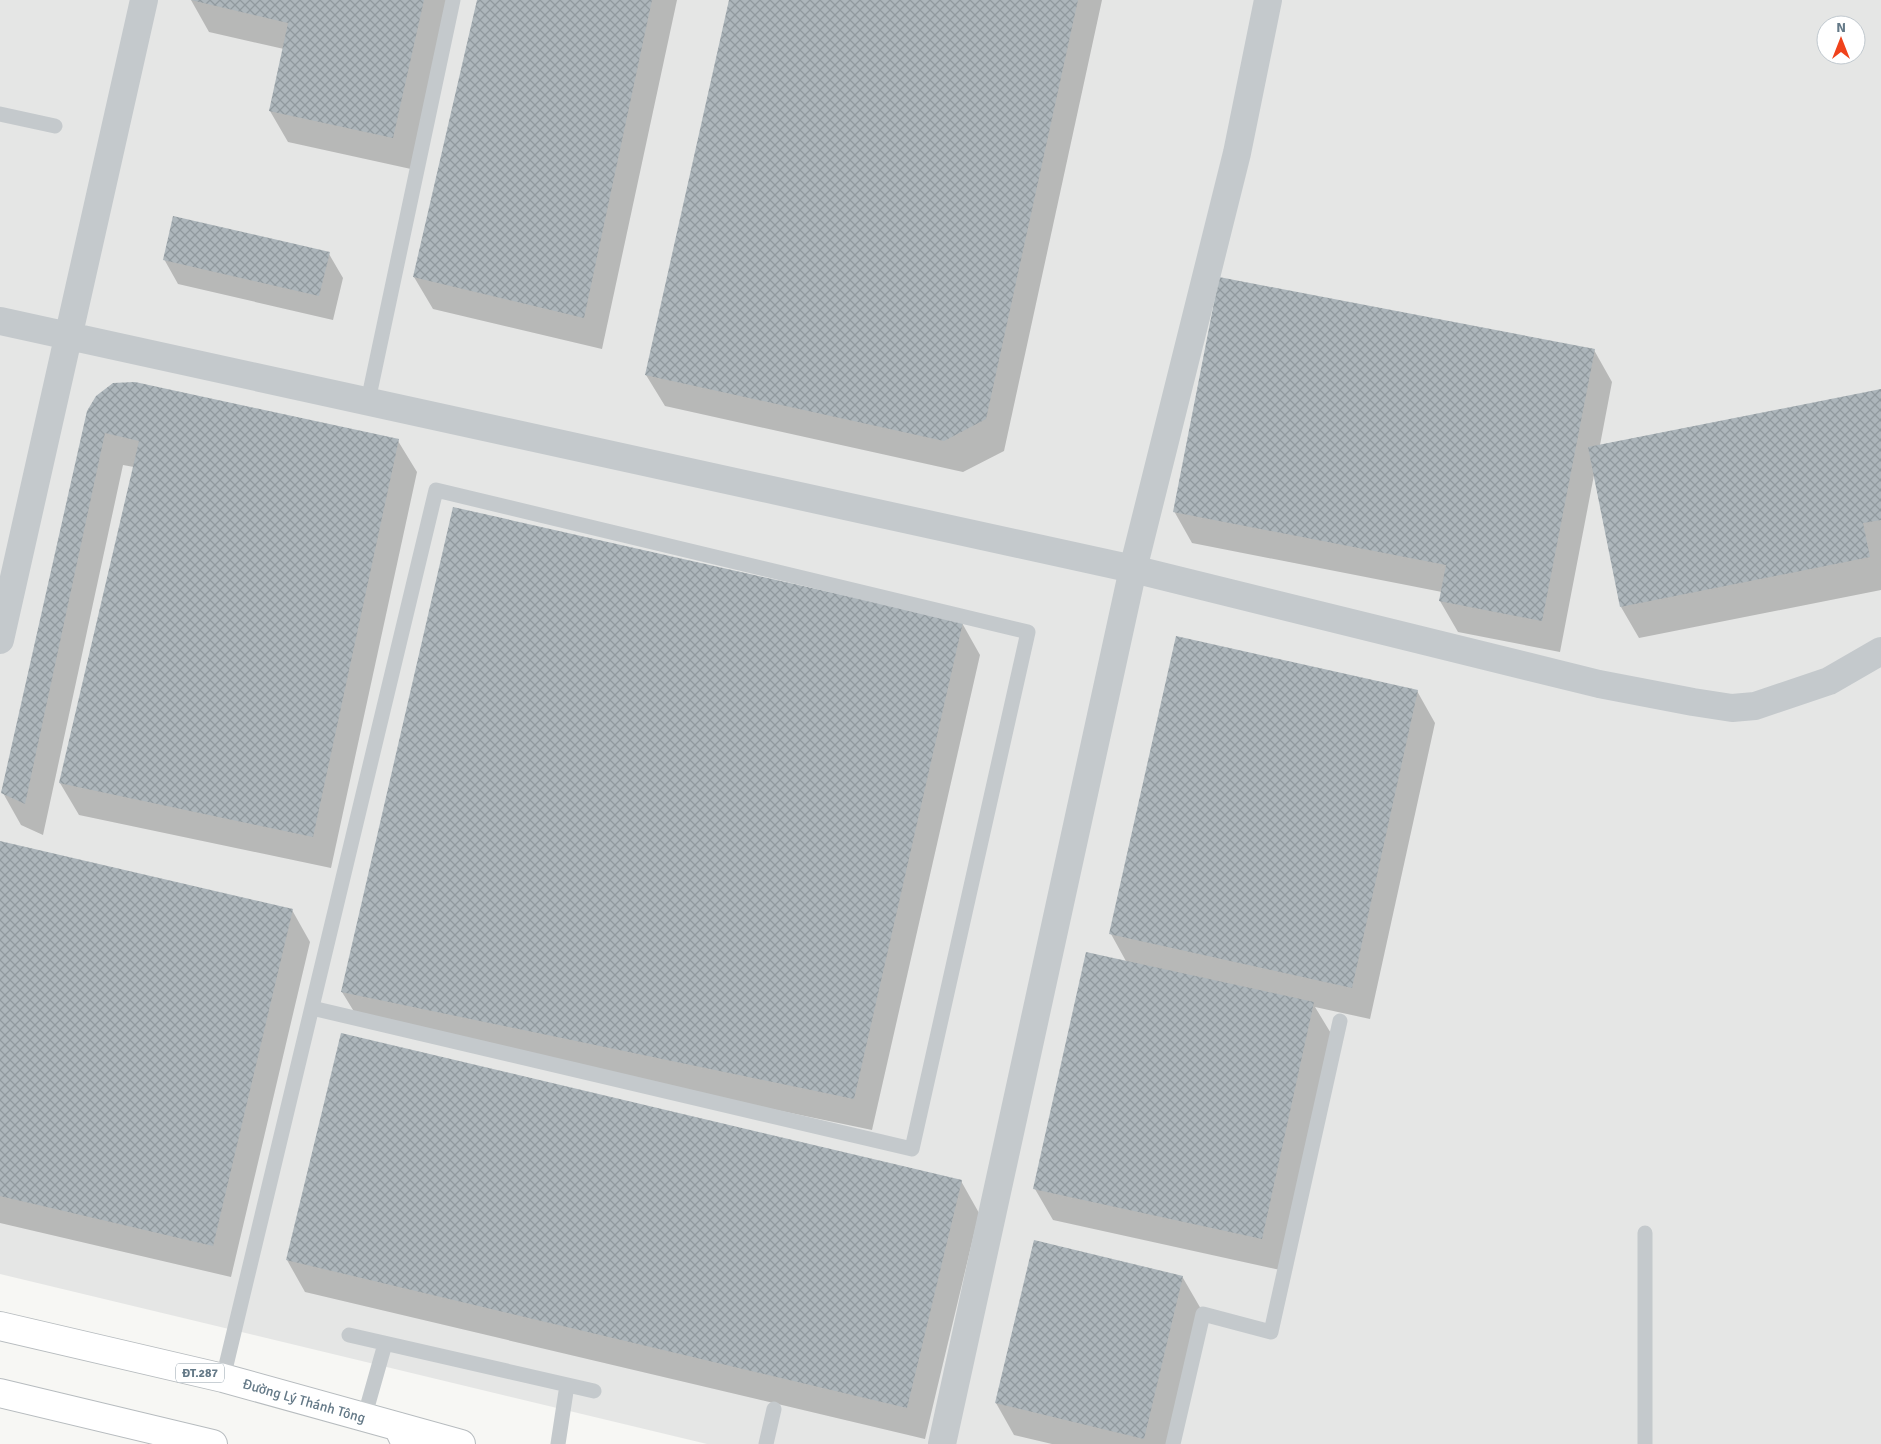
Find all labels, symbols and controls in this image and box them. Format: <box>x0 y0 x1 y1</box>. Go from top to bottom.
north arrow <box>1816 15 1866 65</box>
text: N <box>1836 19 1846 36</box>
road number: ĐT.287 <box>176 1364 224 1382</box>
street label: Đường Lý Thánh Tông <box>241 1375 367 1427</box>

